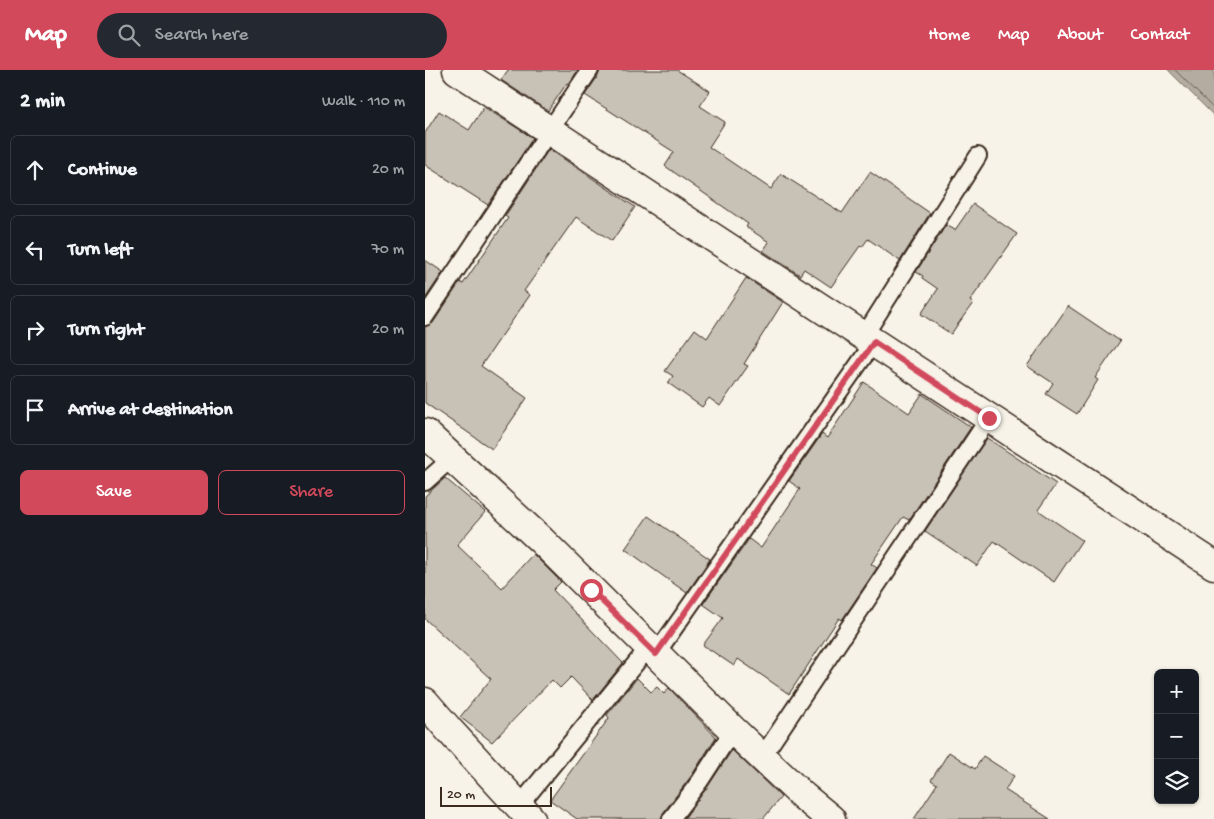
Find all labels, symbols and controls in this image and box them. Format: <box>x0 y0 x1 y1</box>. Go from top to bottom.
search box <box>97 13 447 58</box>
text: Map <box>25 21 67 50</box>
icon: search <box>115 21 143 49</box>
text: Search here <box>155 24 248 47</box>
text: Home <box>928 25 970 46</box>
text: Map <box>998 25 1029 46</box>
text: About <box>1057 25 1103 46</box>
text: Contact <box>1131 25 1189 46</box>
text: 2 min <box>20 90 65 115</box>
text: Walk · 110 m <box>322 93 405 112</box>
icon: ahead <box>21 156 49 184</box>
text: Continue <box>68 159 137 182</box>
text: 20 m <box>372 161 404 180</box>
icon: left <box>21 236 49 264</box>
text: Turn left <box>68 239 132 262</box>
text: 70 m <box>371 241 404 260</box>
icon: right <box>21 316 49 344</box>
text: Turn right <box>68 319 144 342</box>
text: 20 m <box>372 321 404 340</box>
icon: arrive <box>21 396 49 424</box>
text: Arrive at destination <box>68 399 232 422</box>
route end <box>978 407 1001 430</box>
button: Save <box>20 470 208 515</box>
button: Share <box>218 470 405 515</box>
route start <box>580 579 603 602</box>
map controls <box>1154 669 1199 804</box>
button: + <box>1154 669 1199 714</box>
button: − <box>1154 714 1199 759</box>
button: layers <box>1154 759 1199 804</box>
scale bar <box>440 784 553 807</box>
text: 20 m <box>447 787 475 804</box>

